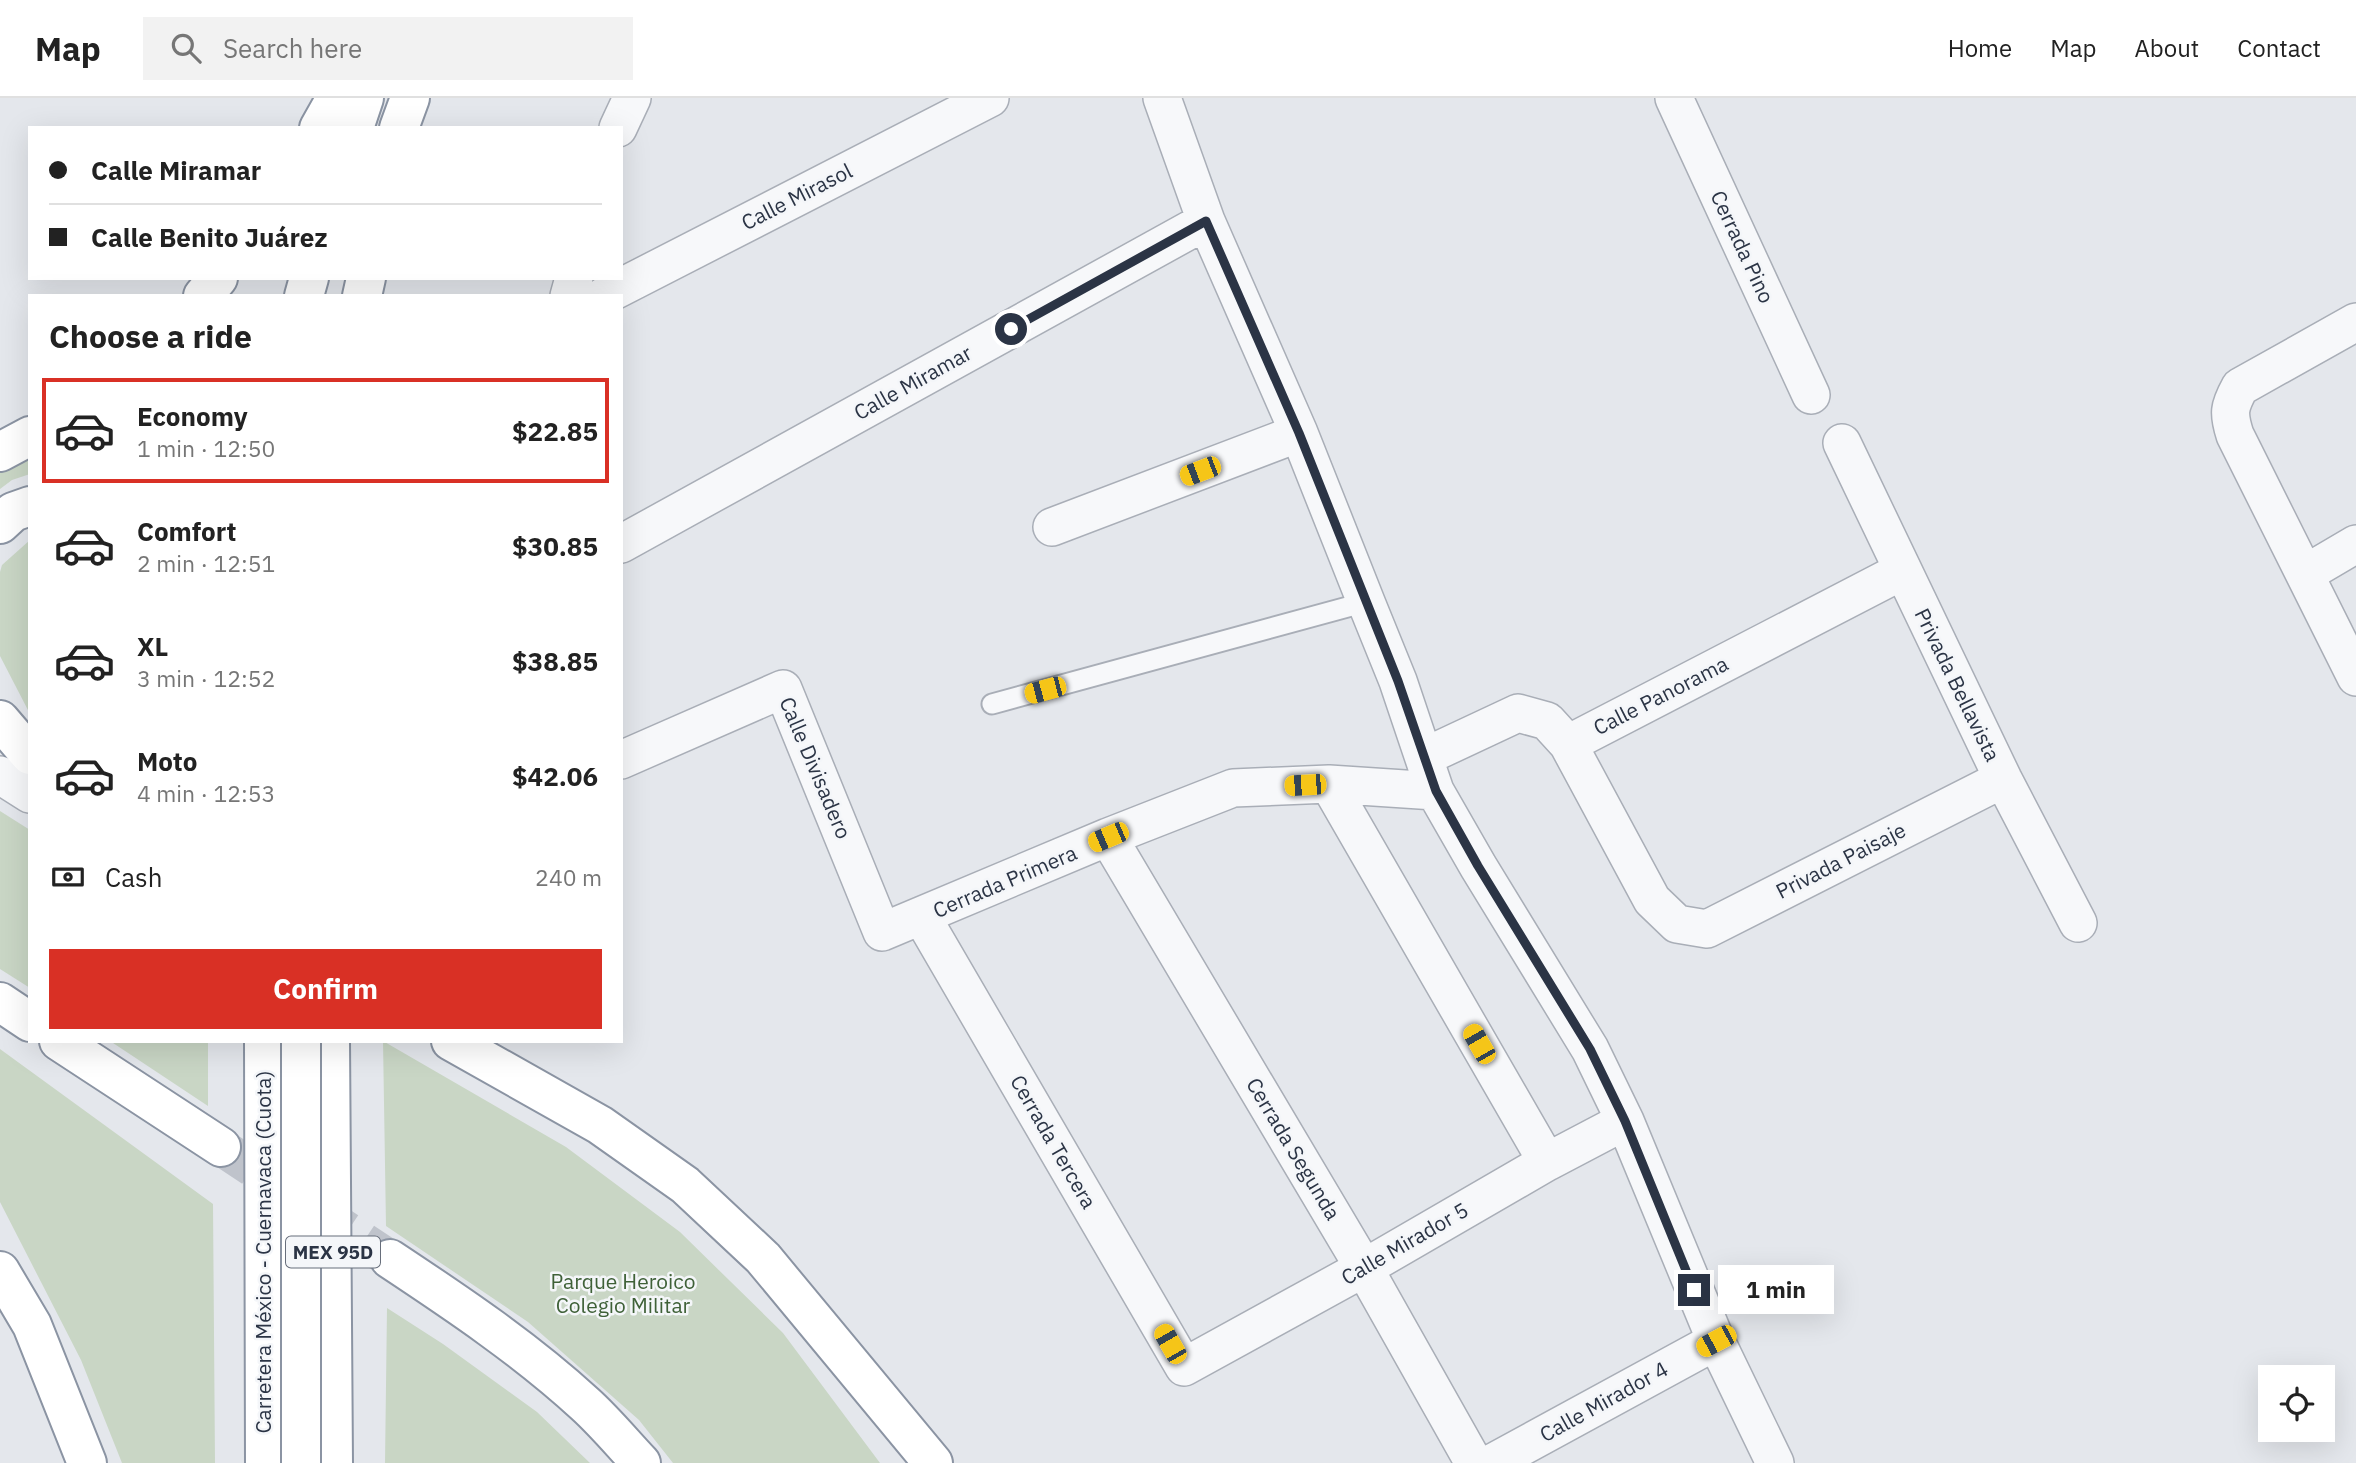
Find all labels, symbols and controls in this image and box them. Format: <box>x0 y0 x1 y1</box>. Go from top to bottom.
search box <box>143 17 633 80</box>
text: Map <box>35 27 101 70</box>
icon: search <box>167 29 205 67</box>
text: Search here <box>223 31 362 65</box>
text: Home <box>1948 32 2012 64</box>
text: Map <box>2050 32 2096 64</box>
text: About <box>2134 32 2199 64</box>
text: Contact <box>2237 32 2321 64</box>
text: Calle Miramar <box>91 153 261 187</box>
street label: Calle Mirasol <box>736 156 857 236</box>
street label: Cerrada Pino <box>1705 186 1781 307</box>
text: Calle Benito Juárez <box>91 220 328 254</box>
route start <box>995 313 1027 345</box>
text: Choose a ride <box>49 315 252 357</box>
street label: Calle Miramar <box>849 338 977 426</box>
icon: car <box>53 399 116 462</box>
text: Economy <box>137 399 248 433</box>
text: $22.85 <box>512 414 598 448</box>
text: 1 min · 12:50 <box>137 433 275 463</box>
car <box>1177 454 1224 488</box>
icon: car <box>53 514 116 577</box>
text: Comfort <box>137 514 236 548</box>
text: $30.85 <box>512 529 598 563</box>
text: 2 min · 12:51 <box>137 548 275 578</box>
street label: Privada Bellavista <box>1909 603 2007 766</box>
icon: car <box>53 629 116 692</box>
text: XL <box>137 629 168 663</box>
text: $38.85 <box>512 644 598 678</box>
street label: Calle Panorama <box>1588 649 1733 741</box>
text: 3 min · 12:52 <box>137 663 275 693</box>
car <box>1022 674 1069 706</box>
street label: Calle Divisadero <box>773 692 858 843</box>
icon: car <box>53 744 116 807</box>
text: Moto <box>137 744 197 778</box>
text: $42.06 <box>512 759 598 793</box>
car <box>1284 773 1327 797</box>
text: 4 min · 12:53 <box>137 778 275 808</box>
street label: Privada Paisaje <box>1771 815 1910 905</box>
car <box>1085 819 1132 855</box>
street label: Cerrada Primera <box>928 838 1081 924</box>
icon: cash <box>49 858 87 896</box>
text: Cash <box>105 860 162 894</box>
text: 240 m <box>535 862 602 892</box>
button: Confirm <box>49 949 602 1029</box>
car <box>1460 1021 1499 1067</box>
street label: Carretera México - Cuernavaca (Cuota) <box>249 1070 277 1434</box>
street label: Cerrada Tercera <box>1004 1070 1104 1213</box>
street label: Cerrada Segunda <box>1240 1072 1347 1225</box>
street label: Calle Mirador 5 <box>1336 1195 1473 1291</box>
road number: MEX 95D <box>286 1236 380 1268</box>
callout: 1 min <box>1718 1266 1834 1314</box>
park label: Parque Heroico Colegio Militar <box>550 1267 696 1319</box>
route end <box>1678 1274 1710 1306</box>
text: 1 min <box>1746 1274 1806 1304</box>
car <box>1151 1321 1190 1367</box>
car <box>1693 1322 1740 1360</box>
street label: Calle Mirador 4 <box>1534 1354 1673 1448</box>
map controls <box>2258 1365 2335 1442</box>
button: locate <box>2258 1365 2335 1442</box>

